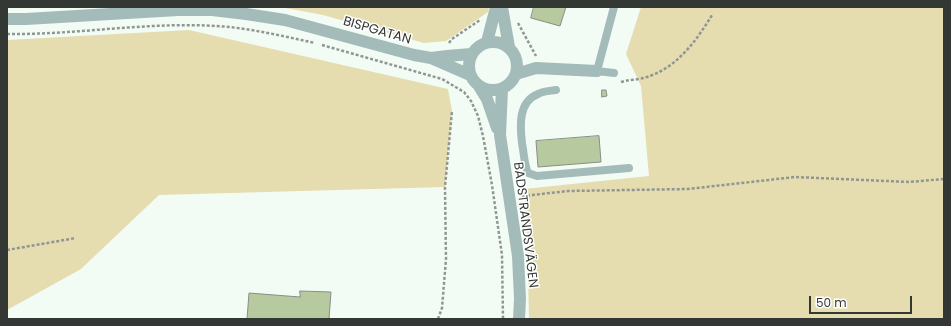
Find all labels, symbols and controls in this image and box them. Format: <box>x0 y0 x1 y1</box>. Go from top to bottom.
street label: BISPGATAN <box>341 14 413 48</box>
street label: BADSTRANDSVÄGEN <box>510 161 540 289</box>
scale bar <box>811 288 914 314</box>
text: 50 m <box>816 294 847 311</box>

